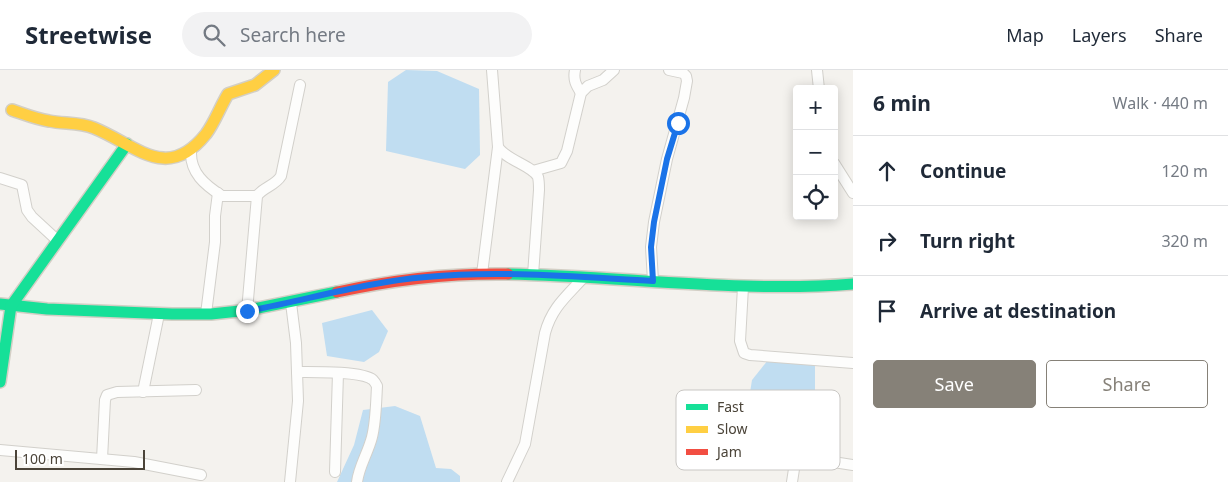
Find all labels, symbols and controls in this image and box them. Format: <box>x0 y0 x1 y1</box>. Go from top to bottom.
search box <box>182 12 532 57</box>
text: Streetwise <box>25 18 152 51</box>
icon: search <box>200 21 228 49</box>
text: Search here <box>240 22 346 48</box>
text: Map <box>1006 23 1044 47</box>
text: Layers <box>1072 23 1127 47</box>
text: Share <box>1155 23 1203 47</box>
map controls <box>793 85 838 220</box>
button: + <box>793 85 838 130</box>
text: 6 min <box>873 89 931 117</box>
text: Walk · 440 m <box>1113 92 1208 114</box>
route start <box>667 112 690 135</box>
button: − <box>793 130 838 175</box>
icon: ahead <box>873 157 901 185</box>
text: Continue <box>920 158 1006 184</box>
text: 120 m <box>1161 160 1208 182</box>
button: locate <box>793 175 838 220</box>
icon: right <box>873 227 901 255</box>
text: Turn right <box>920 228 1015 254</box>
text: 320 m <box>1161 230 1208 252</box>
icon: arrive <box>873 297 901 325</box>
text: Arrive at destination <box>920 298 1116 324</box>
route end <box>236 300 259 323</box>
button: Save <box>873 360 1036 408</box>
button: Share <box>1046 360 1208 408</box>
legend <box>676 390 840 470</box>
text: Fast <box>717 397 744 416</box>
text: Slow <box>717 419 748 438</box>
text: Jam <box>715 442 742 461</box>
scale bar <box>15 447 145 470</box>
text: 100 m <box>22 449 63 468</box>

